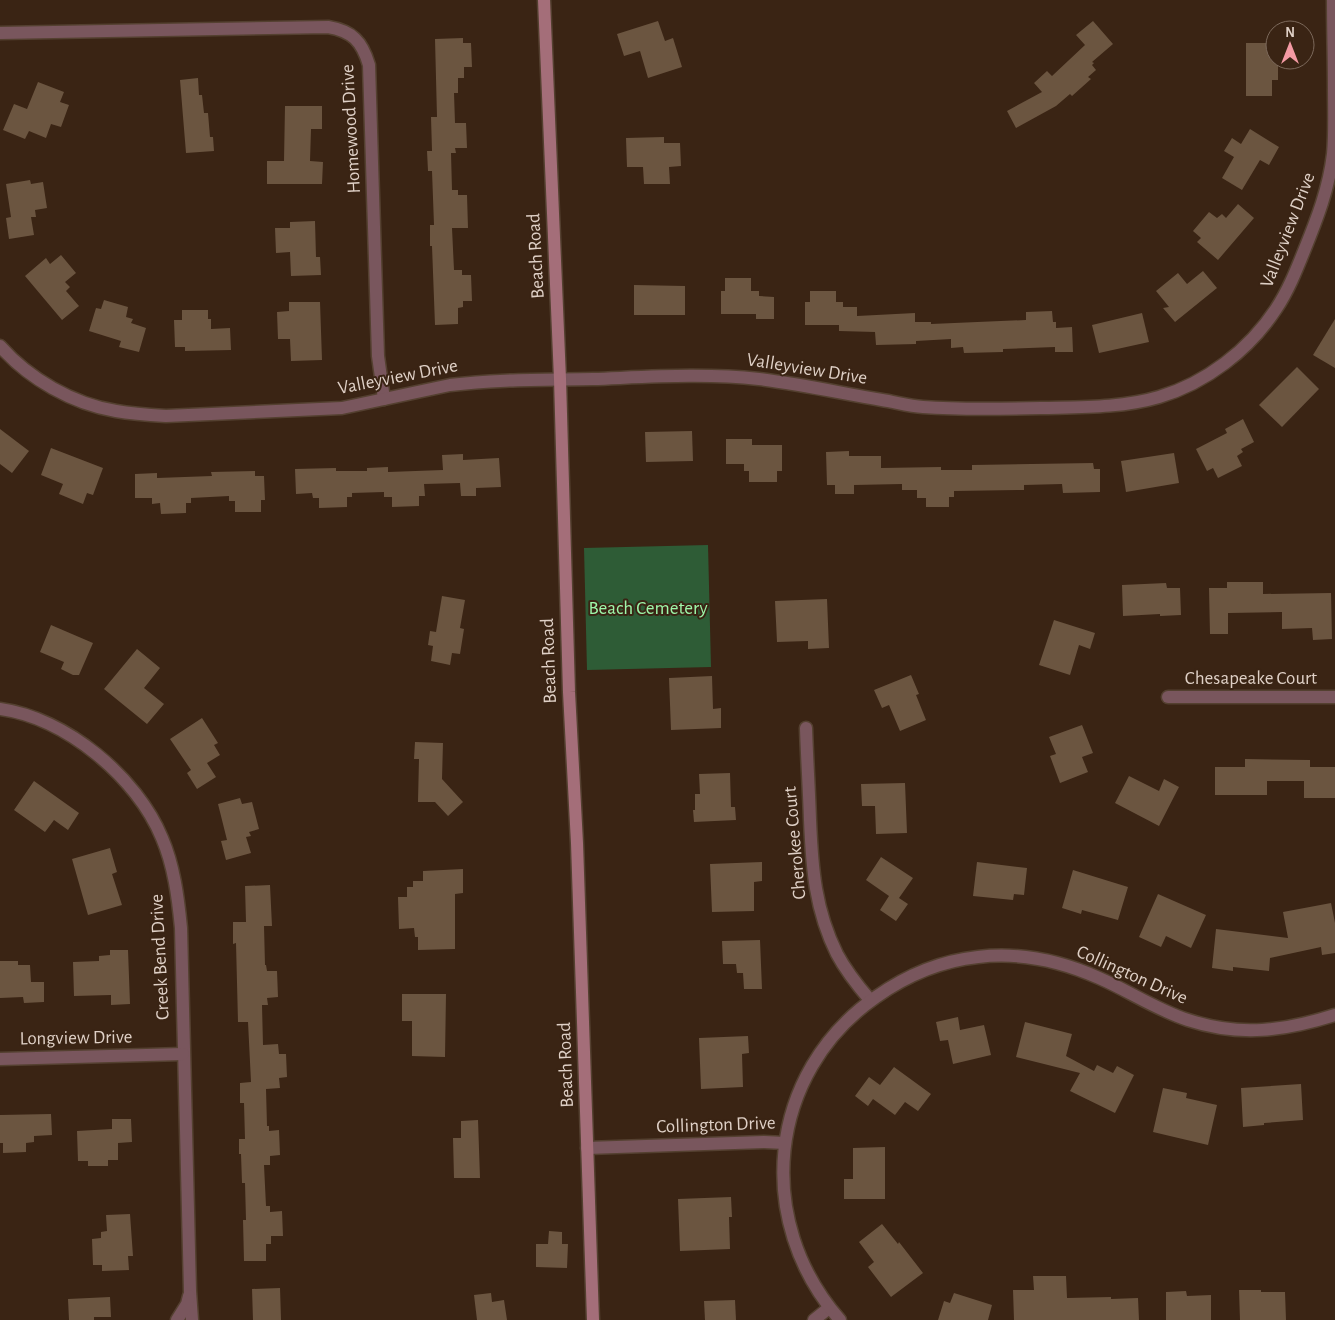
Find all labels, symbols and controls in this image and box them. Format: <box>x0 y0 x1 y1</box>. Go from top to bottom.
north arrow <box>1265 20 1315 70</box>
text: N <box>1285 26 1295 40</box>
street label: Homewood Drive <box>338 64 364 194</box>
street label: Valleyview Drive <box>1257 170 1319 290</box>
street label: Beach Road <box>524 213 548 299</box>
street label: Valleyview Drive <box>745 350 869 388</box>
street label: Valleyview Drive <box>337 356 459 398</box>
park label: Beach Cemetery <box>588 599 708 618</box>
street label: Beach Road <box>538 618 560 704</box>
street label: Chesapeake Court <box>1185 669 1317 688</box>
street label: Cherokee Court <box>781 786 809 900</box>
street label: Creek Bend Drive <box>147 894 173 1020</box>
street label: Collington Drive <box>1074 942 1190 1008</box>
street label: Beach Road <box>555 1022 577 1108</box>
street label: Longview Drive <box>19 1028 133 1048</box>
street label: Collington Drive <box>656 1113 776 1137</box>

